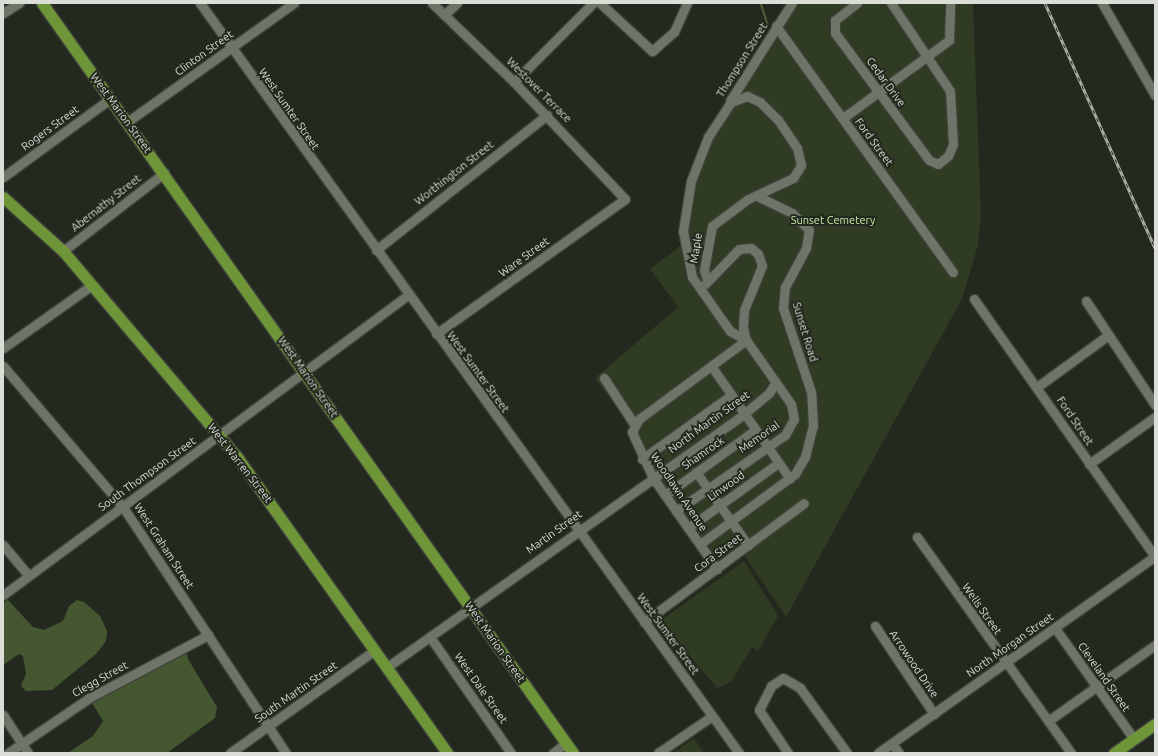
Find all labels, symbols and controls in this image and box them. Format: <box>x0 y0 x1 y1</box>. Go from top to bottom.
street label: Thompson Street <box>714 20 770 100</box>
street label: Clinton Street <box>172 27 236 79</box>
street label: Westover Terrace <box>504 55 574 125</box>
street label: Cedar Drive <box>864 55 908 109</box>
street label: West Sumter Street <box>256 65 322 153</box>
street label: West Marion Street <box>88 70 154 156</box>
street label: Rogers Street <box>19 103 81 153</box>
street label: Ford Street <box>852 115 896 169</box>
street label: Worthington Street <box>412 138 496 208</box>
street label: Abernathy Street <box>69 172 143 234</box>
park label: Sunset Cemetery <box>791 213 875 227</box>
street label: Maple <box>687 232 705 264</box>
street label: Ware Street <box>496 234 552 280</box>
street label: Sunset Road <box>790 301 820 363</box>
street label: West Sumter Street <box>444 329 512 415</box>
street label: West Marion Street <box>275 334 341 420</box>
street label: North Martin Street <box>666 388 752 456</box>
street label: Ford Street <box>1054 394 1096 448</box>
street label: Memorial <box>736 418 782 456</box>
street label: West Warren Street <box>205 421 275 505</box>
street label: South Thompson Street <box>96 434 198 514</box>
street label: Shamrock <box>679 434 727 472</box>
street label: Woodlawn Avenue <box>648 450 710 534</box>
street label: Linwood <box>705 468 747 504</box>
street label: West Graham Street <box>131 501 197 591</box>
street label: Martin Street <box>523 507 585 557</box>
street label: Cora Street <box>692 531 744 575</box>
street label: Wells Street <box>959 581 1005 637</box>
street label: West Sumter Street <box>634 591 702 677</box>
street label: West Marion Street <box>462 599 528 685</box>
street label: North Morgan Street <box>964 610 1056 680</box>
street label: Arrowood Drive <box>887 628 941 700</box>
street label: Cleveland Street <box>1075 640 1133 714</box>
street label: West Dale Street <box>452 650 510 726</box>
street label: Clegg Street <box>70 658 130 700</box>
street label: South Martin Street <box>252 659 340 725</box>

